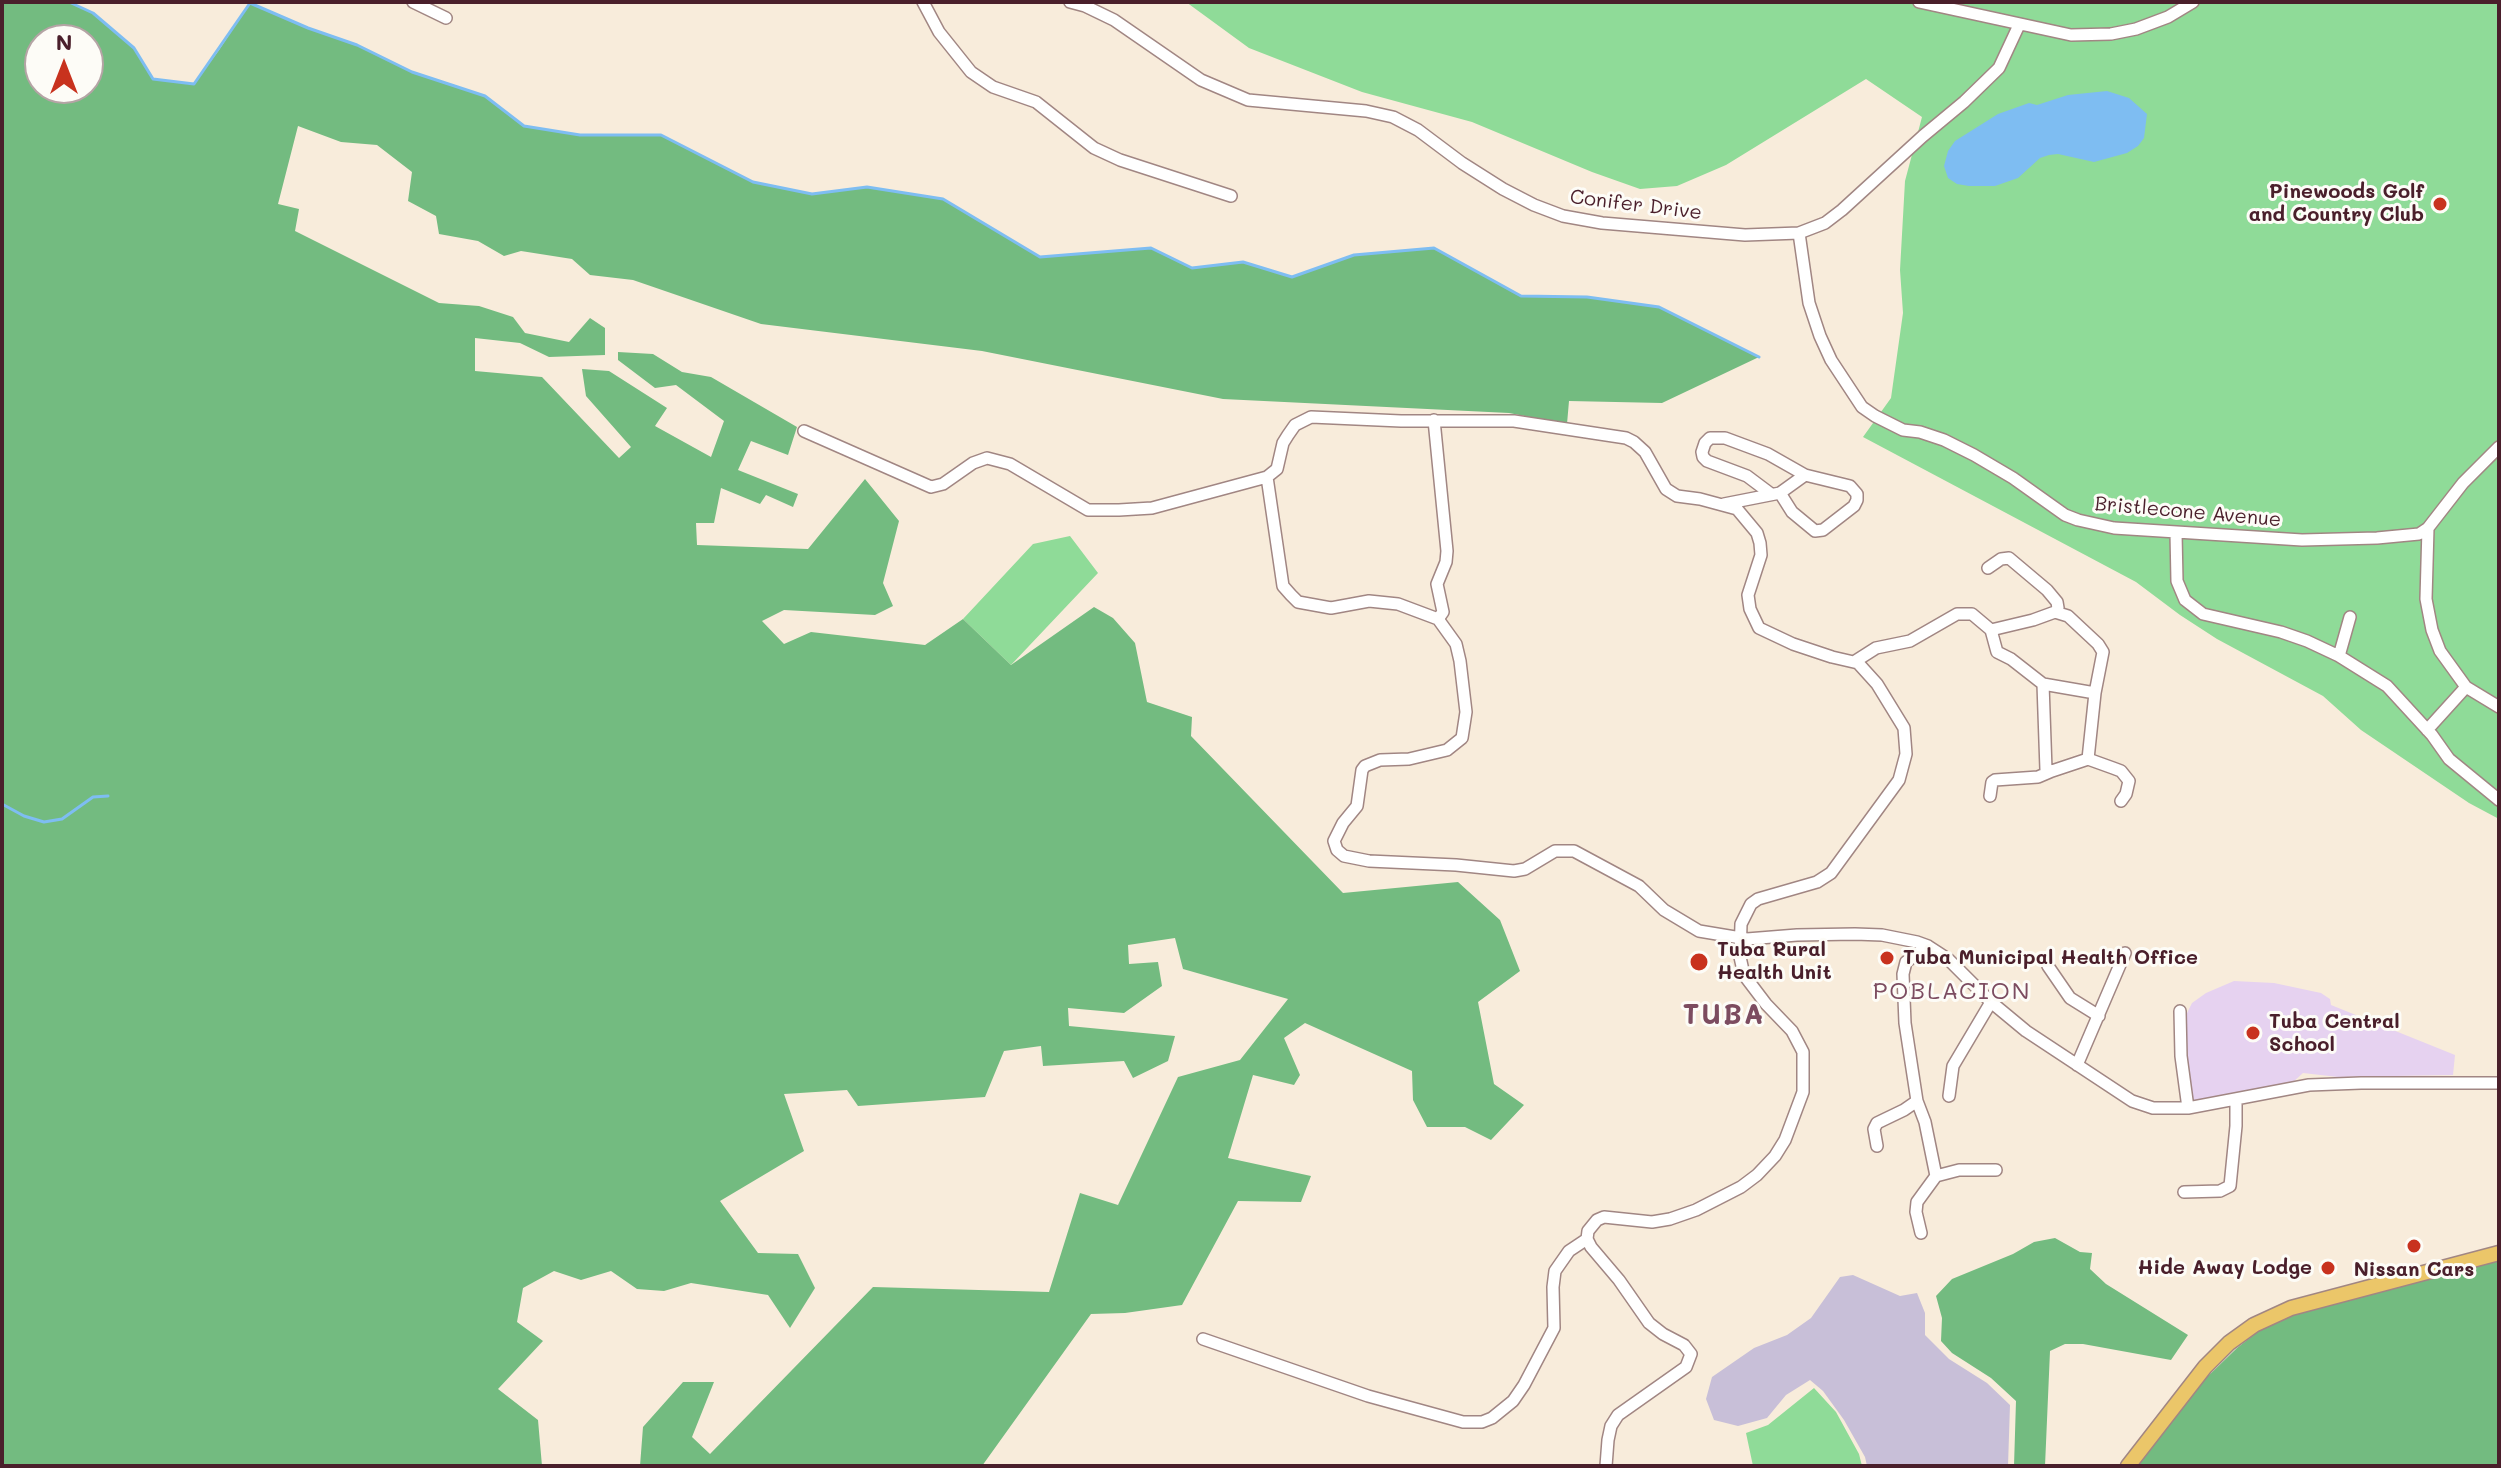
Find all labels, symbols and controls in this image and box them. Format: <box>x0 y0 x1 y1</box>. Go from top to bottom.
north arrow <box>24 24 104 104</box>
text: N <box>56 27 72 56</box>
place label: Pinewoods Golf and Country Club <box>2249 180 2424 227</box>
street label: Conifer Drive <box>1569 185 1703 225</box>
marker: Pinewoods Golf and Country Club <box>2431 195 2449 213</box>
street label: Bristlecone Avenue <box>2094 492 2282 532</box>
place label: Tuba Rural Health Unit <box>1717 938 1832 985</box>
place label: Tuba Municipal Health Office <box>1903 946 2198 970</box>
marker: Tuba Municipal Health Office <box>1878 949 1896 967</box>
marker: Tuba Rural Health Unit <box>1688 951 1710 973</box>
district label: POBLACION <box>1873 978 2031 1006</box>
district label: TUBA <box>1683 998 1765 1032</box>
place label: Tuba Central School <box>2269 1010 2400 1057</box>
marker: Tuba Central School <box>2244 1024 2262 1042</box>
marker: Nissan Cars <box>2405 1237 2423 1255</box>
place label: Hide Away Lodge <box>2137 1256 2312 1280</box>
place label: Nissan Cars <box>2354 1258 2474 1282</box>
marker: Hide Away Lodge <box>2319 1259 2337 1277</box>

